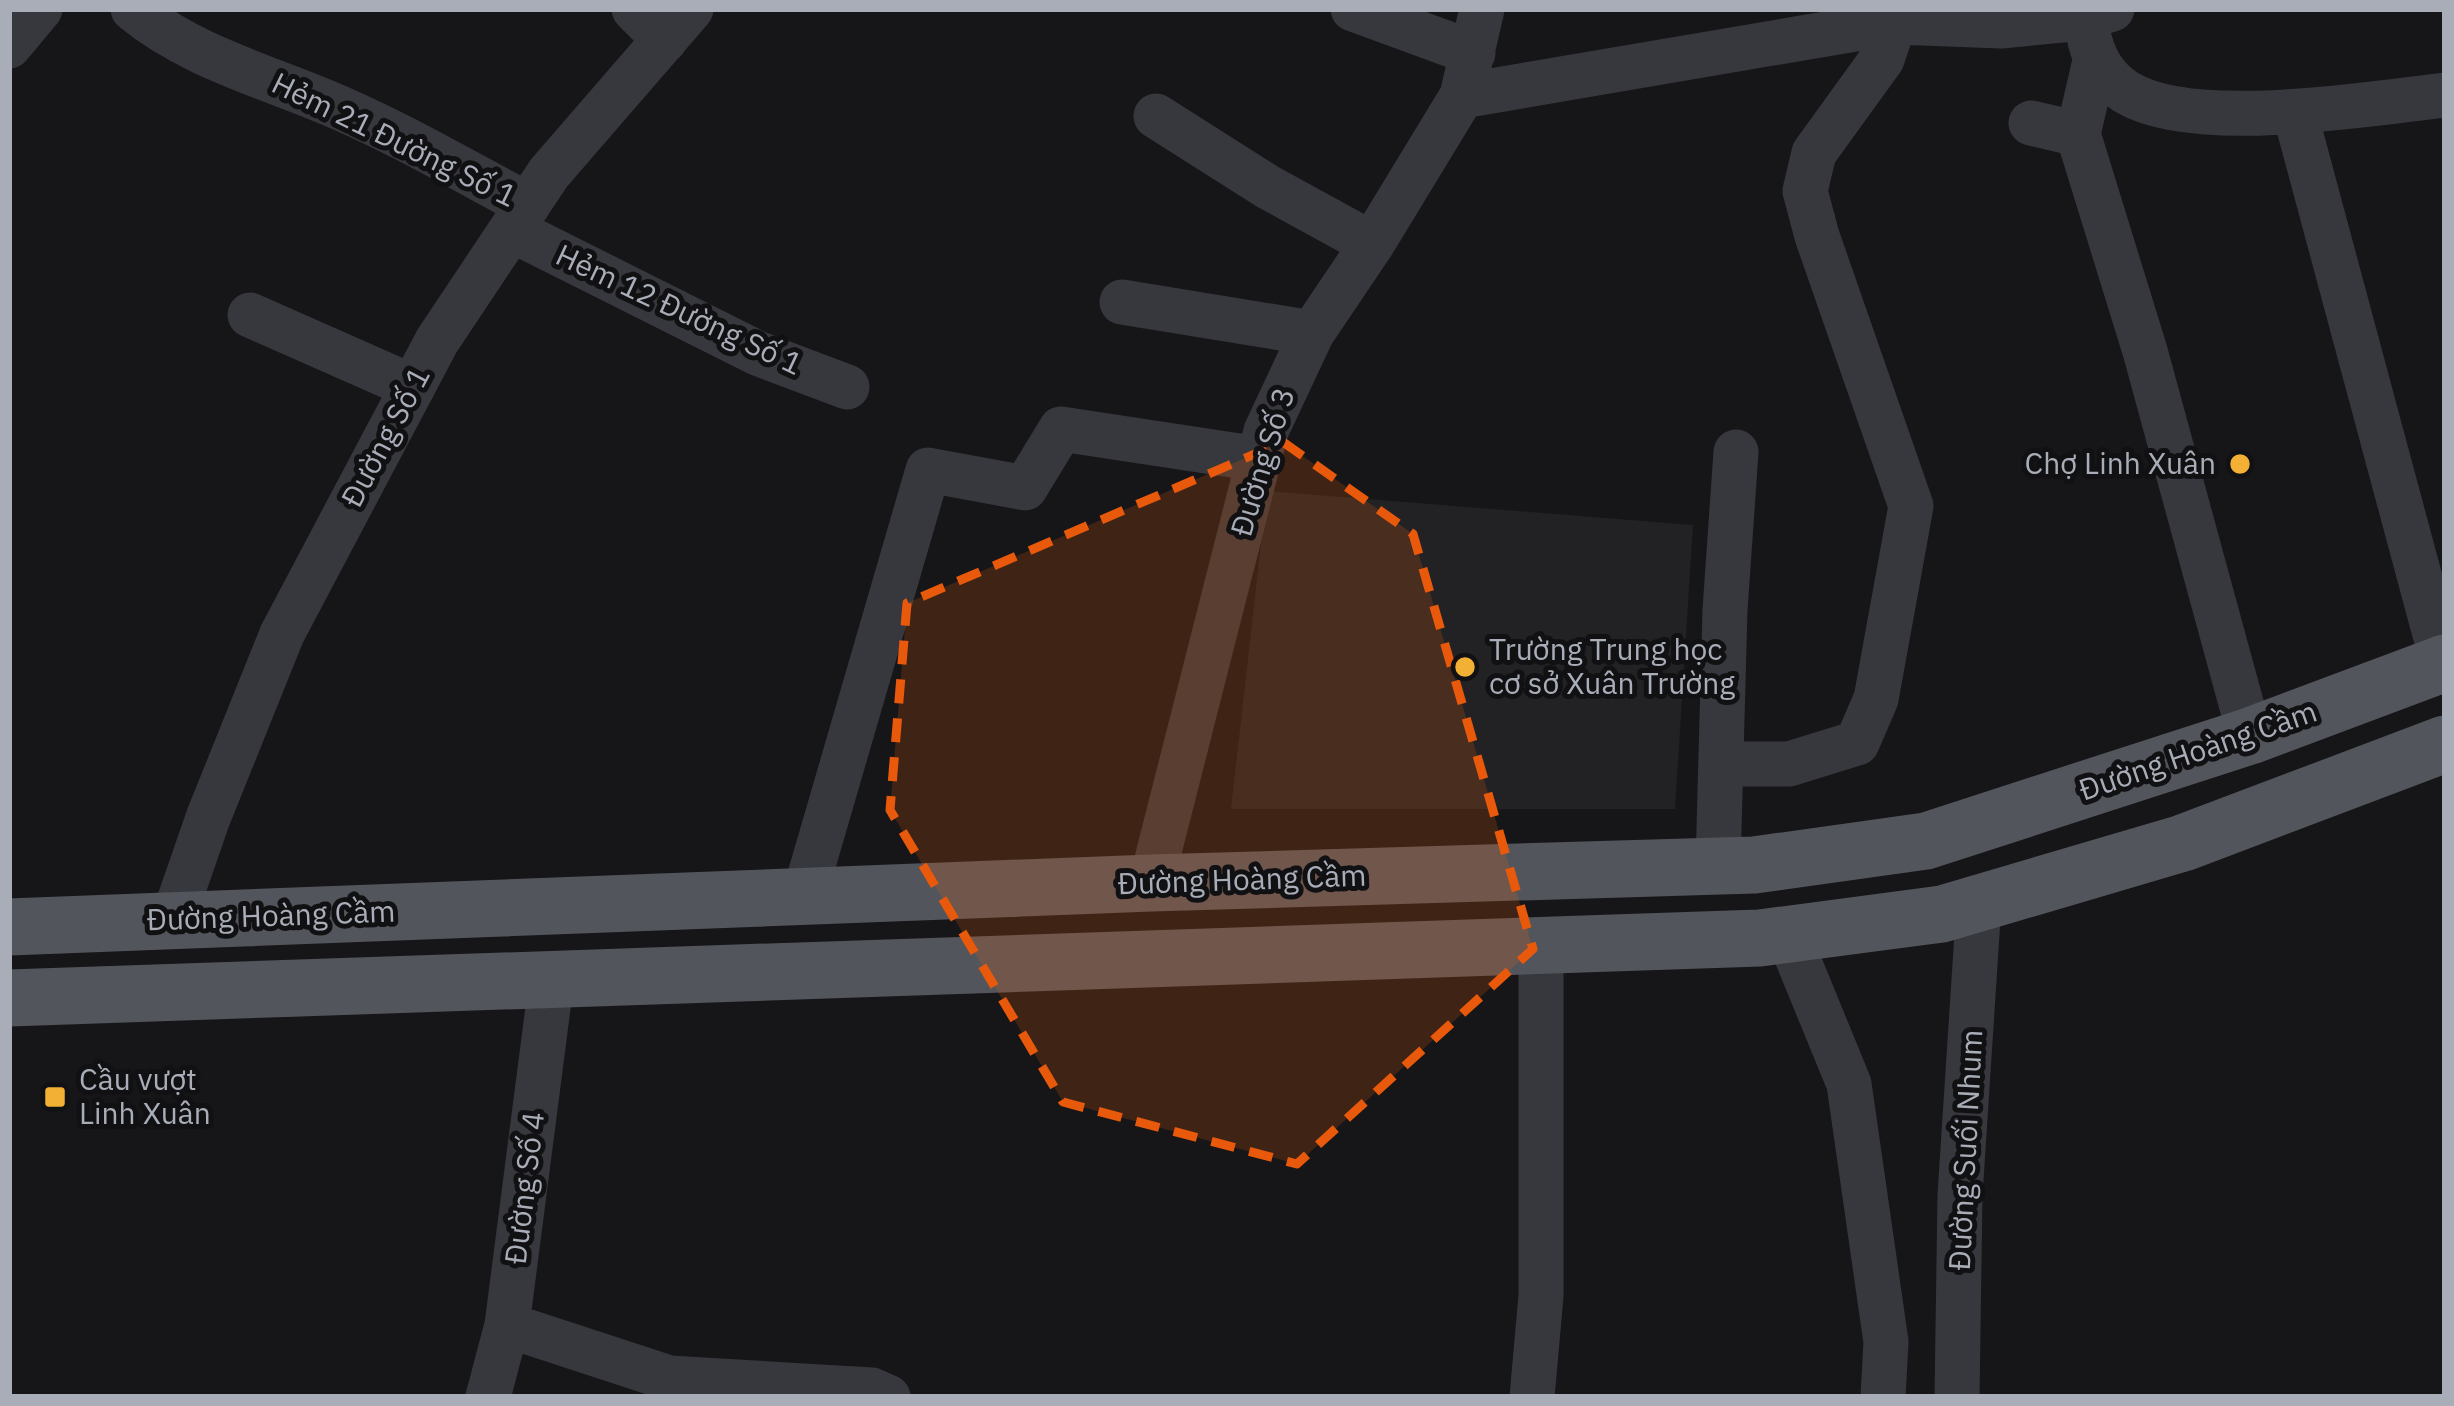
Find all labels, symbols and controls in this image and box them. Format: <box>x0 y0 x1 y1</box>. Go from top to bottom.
street label: Hẻm 21 Đường Số 1 <box>266 63 523 215</box>
street label: Hẻm 12 Đường Số 1 <box>550 234 809 383</box>
street label: Đường Số 1 <box>331 359 438 513</box>
street label: Đường Số 3 <box>1221 383 1303 541</box>
place label: Chợ Linh Xuân <box>2025 443 2216 482</box>
marker: Chợ Linh Xuân <box>2227 451 2253 477</box>
place label: Trường Trung học cơ sở Xuân Trường <box>1489 629 1735 702</box>
marker: Trường Trung học cơ sở Xuân Trường <box>1452 654 1478 680</box>
street label: Đường Hoàng Cầm <box>2074 691 2322 809</box>
street label: Đường Hoàng Cầm <box>1117 855 1367 902</box>
street label: Đường Hoàng Cầm <box>146 891 396 938</box>
street label: Đường Suối Nhum <box>1939 1028 1990 1271</box>
place label: Cầu vượt Linh Xuân <box>79 1059 211 1132</box>
marker: Cầu vượt Linh Xuân <box>42 1084 68 1110</box>
street label: Đường Số 4 <box>495 1109 552 1266</box>

